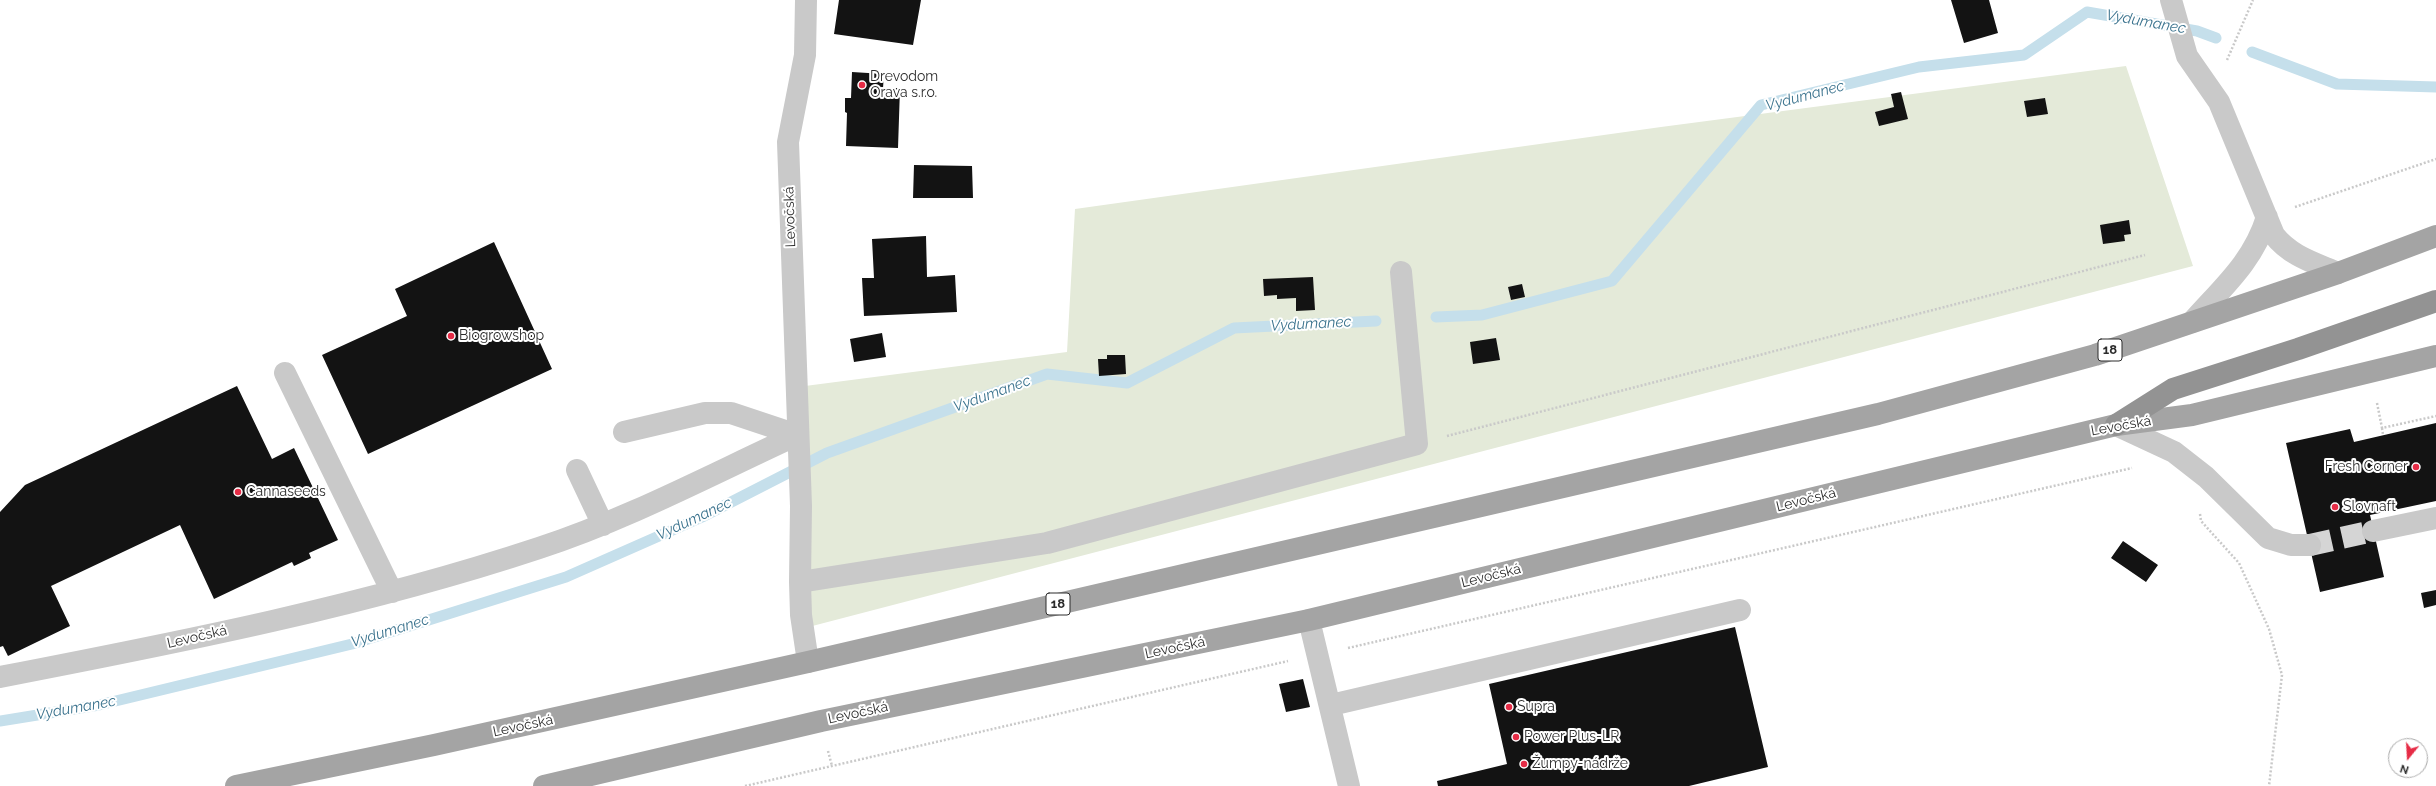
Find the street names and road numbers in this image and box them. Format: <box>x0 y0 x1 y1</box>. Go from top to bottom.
street label: Levočská <box>781 186 799 248</box>
road number: 18 <box>2098 339 2122 361</box>
street label: Levočská <box>2089 412 2153 440</box>
street label: Levočská <box>1774 484 1838 516</box>
street label: Levočská <box>1459 560 1523 592</box>
road number: 18 <box>1046 593 1070 615</box>
street label: Levočská <box>165 622 229 652</box>
street label: Levočská <box>1143 633 1207 663</box>
street label: Levočská <box>826 698 890 728</box>
street label: Levočská <box>491 711 555 741</box>

